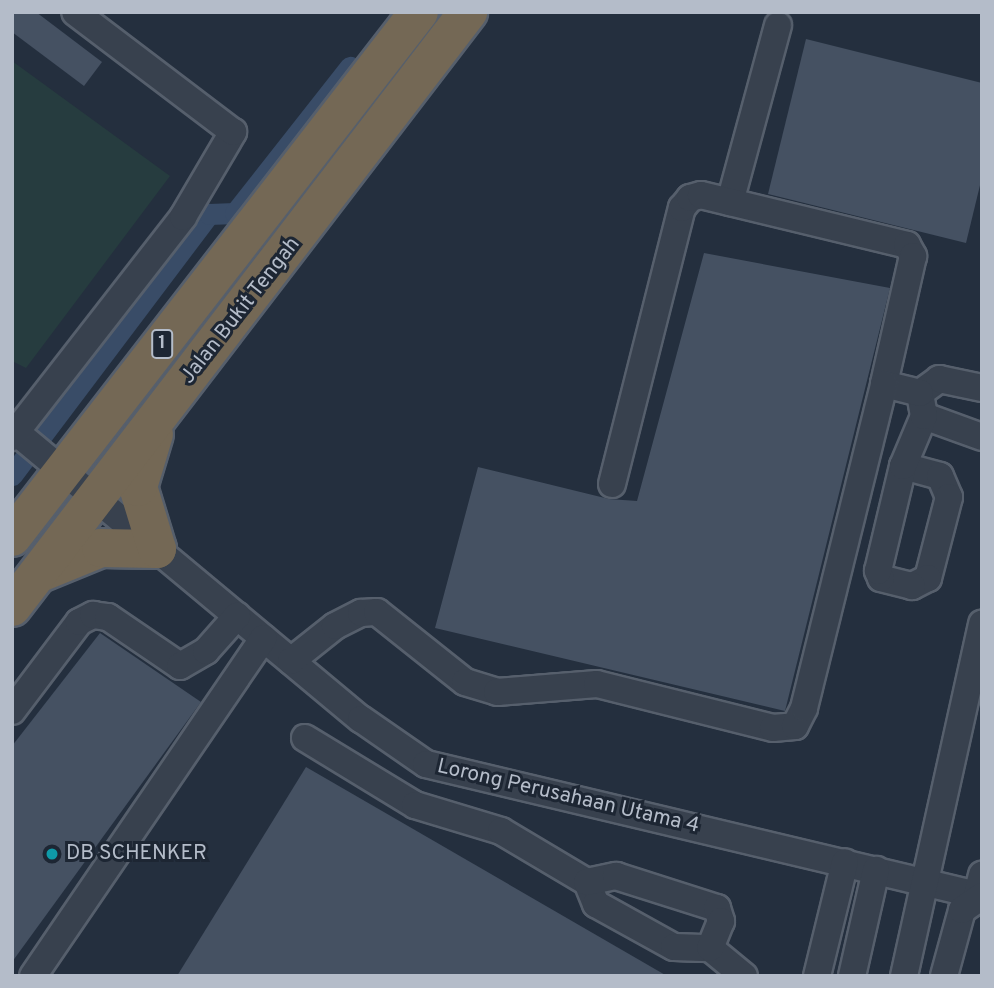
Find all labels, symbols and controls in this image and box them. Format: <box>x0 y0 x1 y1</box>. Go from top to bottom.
street label: Jalan Bukit Tengah <box>176 232 306 390</box>
road number: 1 <box>150 328 174 360</box>
street label: Lorong Perusahaan Utama 4 <box>434 755 702 839</box>
place label: DB SCHENKER <box>66 841 207 867</box>
marker: DB SCHENKER <box>44 846 60 862</box>

